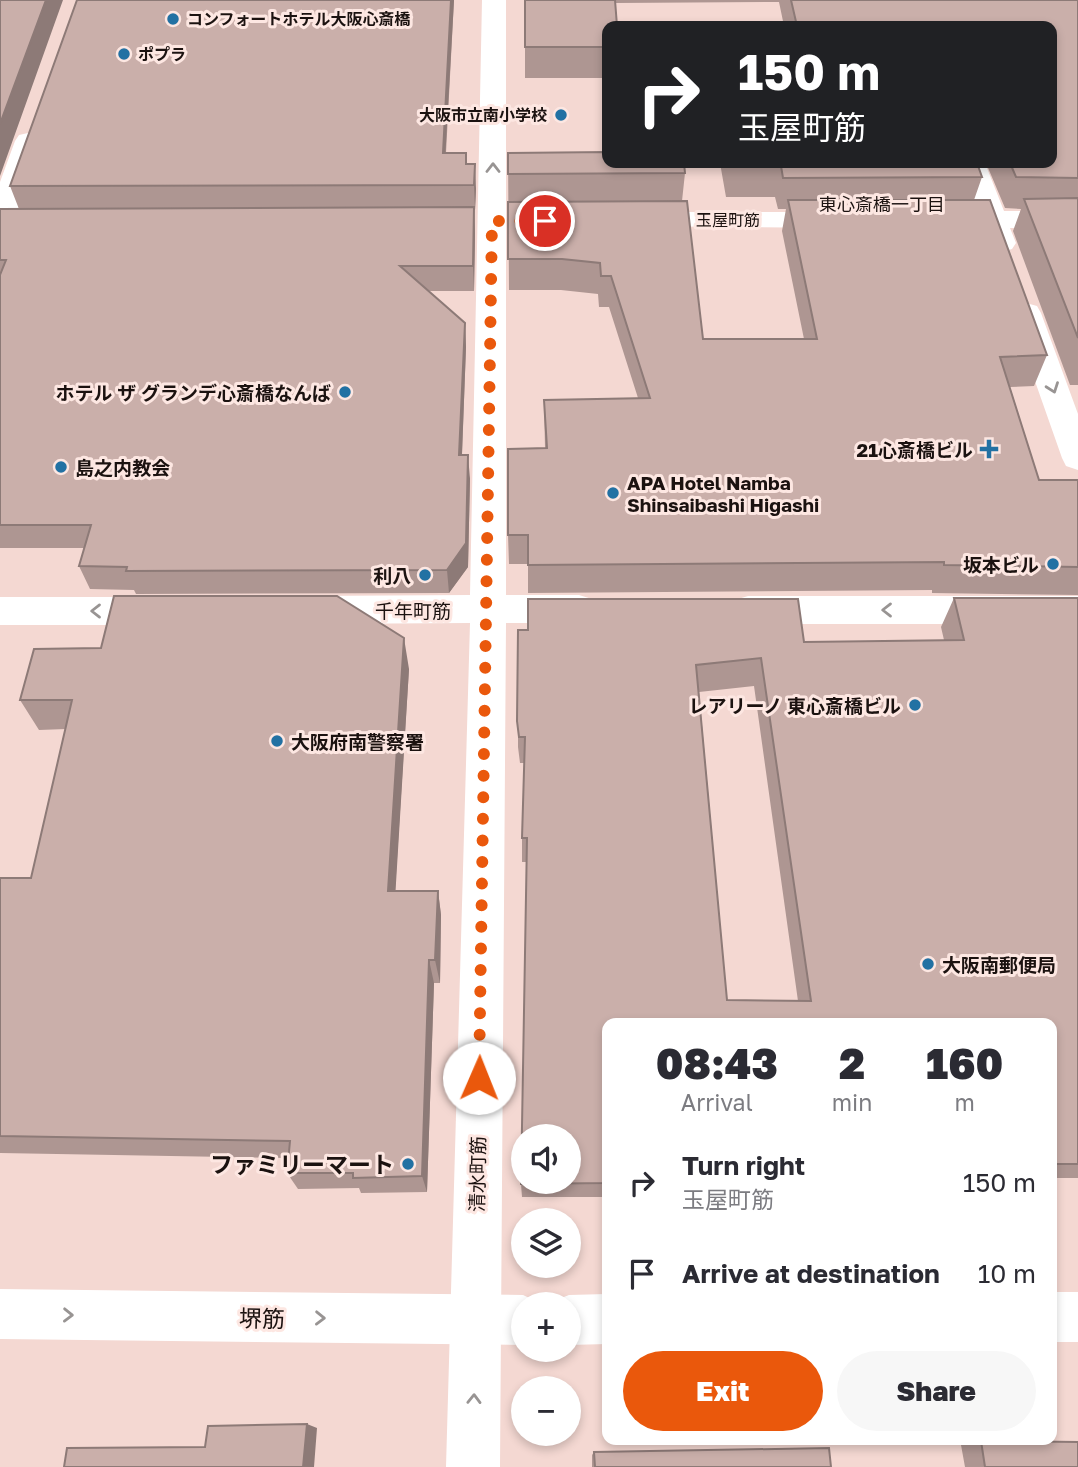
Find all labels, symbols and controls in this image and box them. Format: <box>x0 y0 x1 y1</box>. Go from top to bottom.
place label: コンフォートホテル大阪心斎橋 <box>187 9 411 29</box>
marker: コンフォートホテル大阪心斎橋 <box>165 11 181 27</box>
text: 150 m <box>738 42 880 101</box>
place label: ポプラ <box>138 44 186 64</box>
marker: ポプラ <box>116 46 132 62</box>
icon: right <box>623 49 714 140</box>
place label: 大阪市立南小学校 <box>419 105 547 125</box>
marker: 大阪市立南小学校 <box>553 107 569 123</box>
text: 玉屋町筋 <box>738 108 866 146</box>
one-way arrow <box>485 162 501 172</box>
pin <box>515 191 575 251</box>
district label: 東心斎橋一丁目 <box>819 193 945 215</box>
icon: arrive <box>526 202 564 240</box>
street label: 玉屋町筋 <box>696 210 760 230</box>
place label: ホテル ザ グランデ心斎橋なんば <box>55 381 331 404</box>
one-way arrow <box>1045 382 1059 394</box>
marker: ホテル ザ グランデ心斎橋なんば <box>337 384 353 400</box>
place label: 21心斎橋ビル <box>857 438 973 461</box>
marker: 21心斎橋ビル <box>979 439 999 459</box>
place label: 島之内教会 <box>75 456 170 479</box>
marker: 島之内教会 <box>53 459 69 475</box>
place label: APA Hotel Namba Shinsaibashi Higashi <box>627 471 819 516</box>
marker: APA Hotel Namba Shinsaibashi Higashi <box>605 485 621 501</box>
place label: 坂本ビル <box>963 553 1039 576</box>
marker: 坂本ビル <box>1045 556 1061 572</box>
place label: 利八 <box>373 564 411 587</box>
marker: 利八 <box>417 567 433 583</box>
street label: 千年町筋 <box>375 599 451 622</box>
one-way arrow <box>882 602 892 618</box>
one-way arrow <box>91 603 101 619</box>
place label: レアリーノ 東心斎橋ビル <box>688 694 901 717</box>
marker: レアリーノ 東心斎橋ビル <box>907 697 923 713</box>
place label: 大阪府南警察署 <box>291 730 424 753</box>
marker: 大阪府南警察署 <box>269 733 285 749</box>
place label: 大阪南郵便局 <box>942 953 1056 976</box>
marker: 大阪南郵便局 <box>920 956 936 972</box>
text: 08:43 <box>656 1038 778 1088</box>
text: 2 <box>839 1038 865 1088</box>
text: 160 <box>926 1038 1003 1088</box>
position arrow <box>442 1041 516 1115</box>
text: Arrival <box>681 1088 753 1116</box>
text: min <box>832 1088 872 1116</box>
text: m <box>954 1088 975 1116</box>
map controls <box>511 1124 581 1446</box>
button: sound <box>511 1124 581 1194</box>
street label: 清水町筋 <box>465 1136 489 1212</box>
place label: ファミリーマート <box>210 1150 394 1178</box>
text: Turn right <box>682 1150 805 1181</box>
marker: ファミリーマート <box>400 1156 416 1172</box>
icon: right <box>623 1164 661 1202</box>
text: 150 m <box>963 1167 1036 1198</box>
text: 玉屋町筋 <box>682 1185 774 1213</box>
button: layers <box>511 1208 581 1278</box>
icon: arrive <box>623 1255 661 1293</box>
text: Arrive at destination <box>682 1258 940 1289</box>
text: 10 m <box>978 1258 1036 1289</box>
button: + <box>511 1292 581 1362</box>
street label: 堺筋 <box>239 1304 285 1332</box>
one-way arrow <box>63 1307 74 1323</box>
one-way arrow <box>315 1311 326 1326</box>
button: Exit <box>623 1351 823 1431</box>
button: Share <box>837 1351 1036 1431</box>
button: − <box>511 1376 581 1446</box>
one-way arrow <box>466 1393 482 1404</box>

